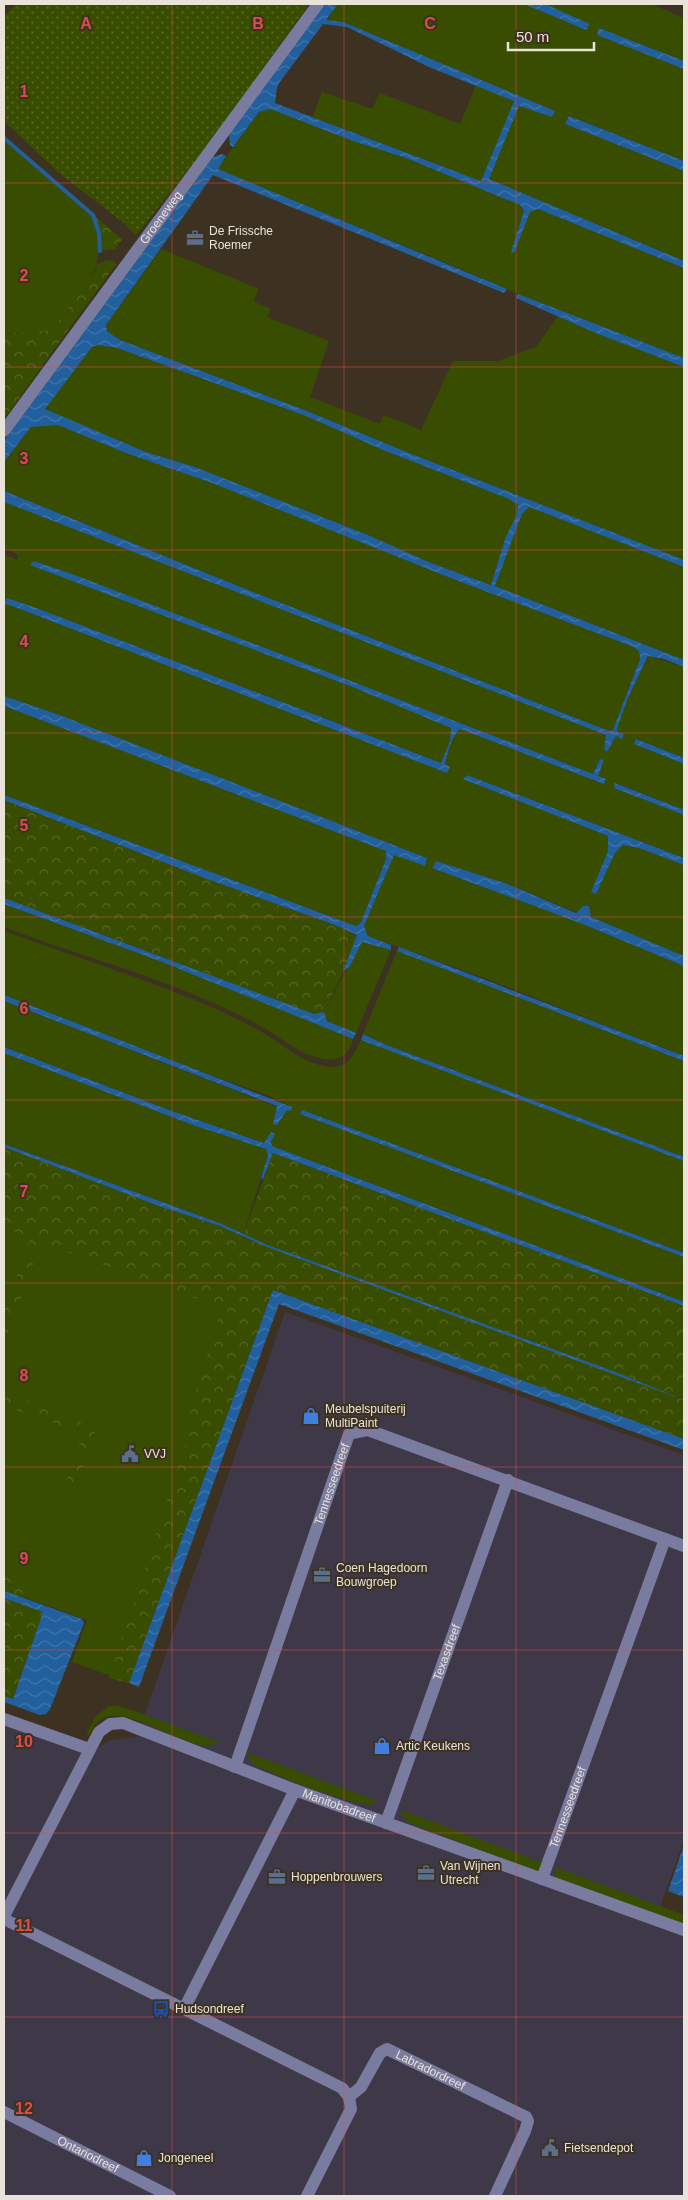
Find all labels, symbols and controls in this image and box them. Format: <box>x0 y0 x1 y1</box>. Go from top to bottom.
text: A <box>80 15 92 32</box>
text: B <box>252 15 264 32</box>
text: C <box>424 15 436 32</box>
scale bar <box>508 20 594 52</box>
text: 50 m <box>516 28 549 45</box>
text: 1 <box>20 83 29 100</box>
street label: Groeneweg <box>137 188 185 247</box>
place label: De Frissche Roemer <box>209 224 273 252</box>
office icon: De Frissche Roemer <box>185 228 205 248</box>
text: 2 <box>20 267 29 284</box>
text: 3 <box>20 450 29 467</box>
text: 4 <box>20 633 29 650</box>
text: 5 <box>20 817 29 834</box>
text: 6 <box>20 1000 29 1017</box>
text: 7 <box>20 1183 29 1200</box>
text: 8 <box>20 1367 29 1384</box>
place label: Meubelspuiterij MultiPaint <box>325 1402 406 1430</box>
shop icon: Meubelspuiterij MultiPaint <box>301 1406 321 1426</box>
street label: Tennesseedreef <box>311 1441 353 1527</box>
public building icon: VVJ <box>120 1444 140 1464</box>
place label: VVJ <box>144 1447 166 1461</box>
text: 9 <box>20 1550 29 1567</box>
place label: Coen Hagedoorn Bouwgroep <box>336 1561 427 1589</box>
office icon: Coen Hagedoorn Bouwgroep <box>312 1565 332 1585</box>
street label: Texasdreef <box>430 1622 463 1683</box>
text: 10 <box>15 1733 33 1750</box>
shop icon: Artic Keukens <box>372 1736 392 1756</box>
place label: Artic Keukens <box>396 1739 470 1753</box>
street label: Tennesseedreef <box>547 1764 589 1850</box>
street label: Manitobadreef <box>300 1786 378 1826</box>
place label: Van Wijnen Utrecht <box>440 1859 500 1887</box>
office icon: Van Wijnen Utrecht <box>416 1863 436 1883</box>
office icon: Hoppenbrouwers <box>267 1867 287 1887</box>
place label: Hoppenbrouwers <box>291 1870 382 1884</box>
text: 11 <box>16 1917 33 1934</box>
bus stop icon: Hudsondreef <box>151 1999 171 2019</box>
place label: Hudsondreef <box>175 2002 244 2016</box>
street label: Labradordreef <box>393 2047 468 2093</box>
text: 12 <box>15 2100 33 2117</box>
street label: Ontariodreef <box>55 2133 121 2176</box>
public building icon: Fietsendepot <box>540 2138 560 2158</box>
place label: Fietsendepot <box>564 2141 634 2155</box>
shop icon: Jongeneel <box>134 2148 154 2168</box>
place label: Jongeneel <box>158 2151 213 2165</box>

